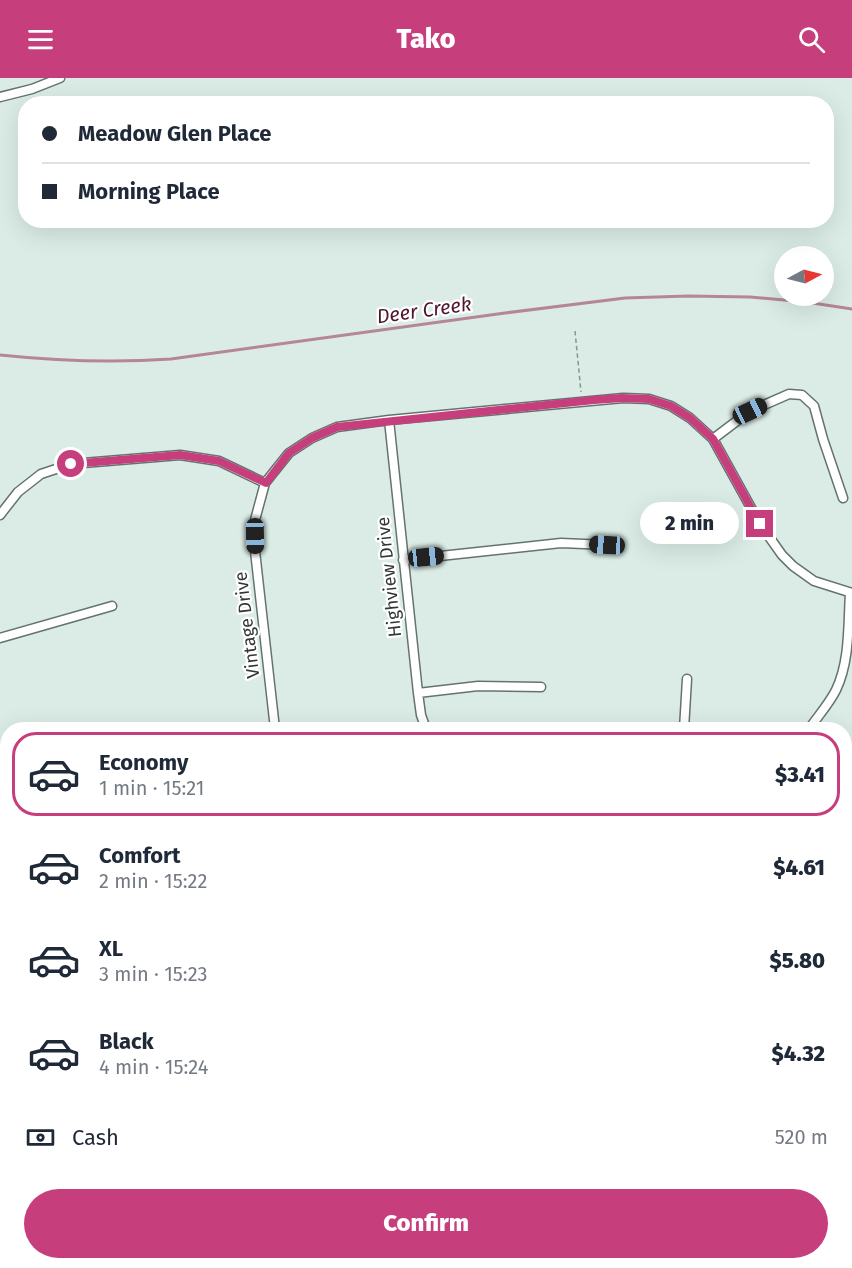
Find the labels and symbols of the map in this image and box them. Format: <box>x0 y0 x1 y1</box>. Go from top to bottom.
north arrow <box>774 246 834 306</box>
water label: Deer Creek <box>375 291 473 329</box>
car <box>730 395 770 427</box>
route start <box>57 450 84 477</box>
callout: 2 min <box>640 503 739 545</box>
route end <box>746 510 773 537</box>
street label: Highview Drive <box>372 516 406 638</box>
car <box>246 518 264 554</box>
car <box>589 535 625 555</box>
car <box>407 546 445 568</box>
street label: Vintage Drive <box>230 570 264 680</box>

